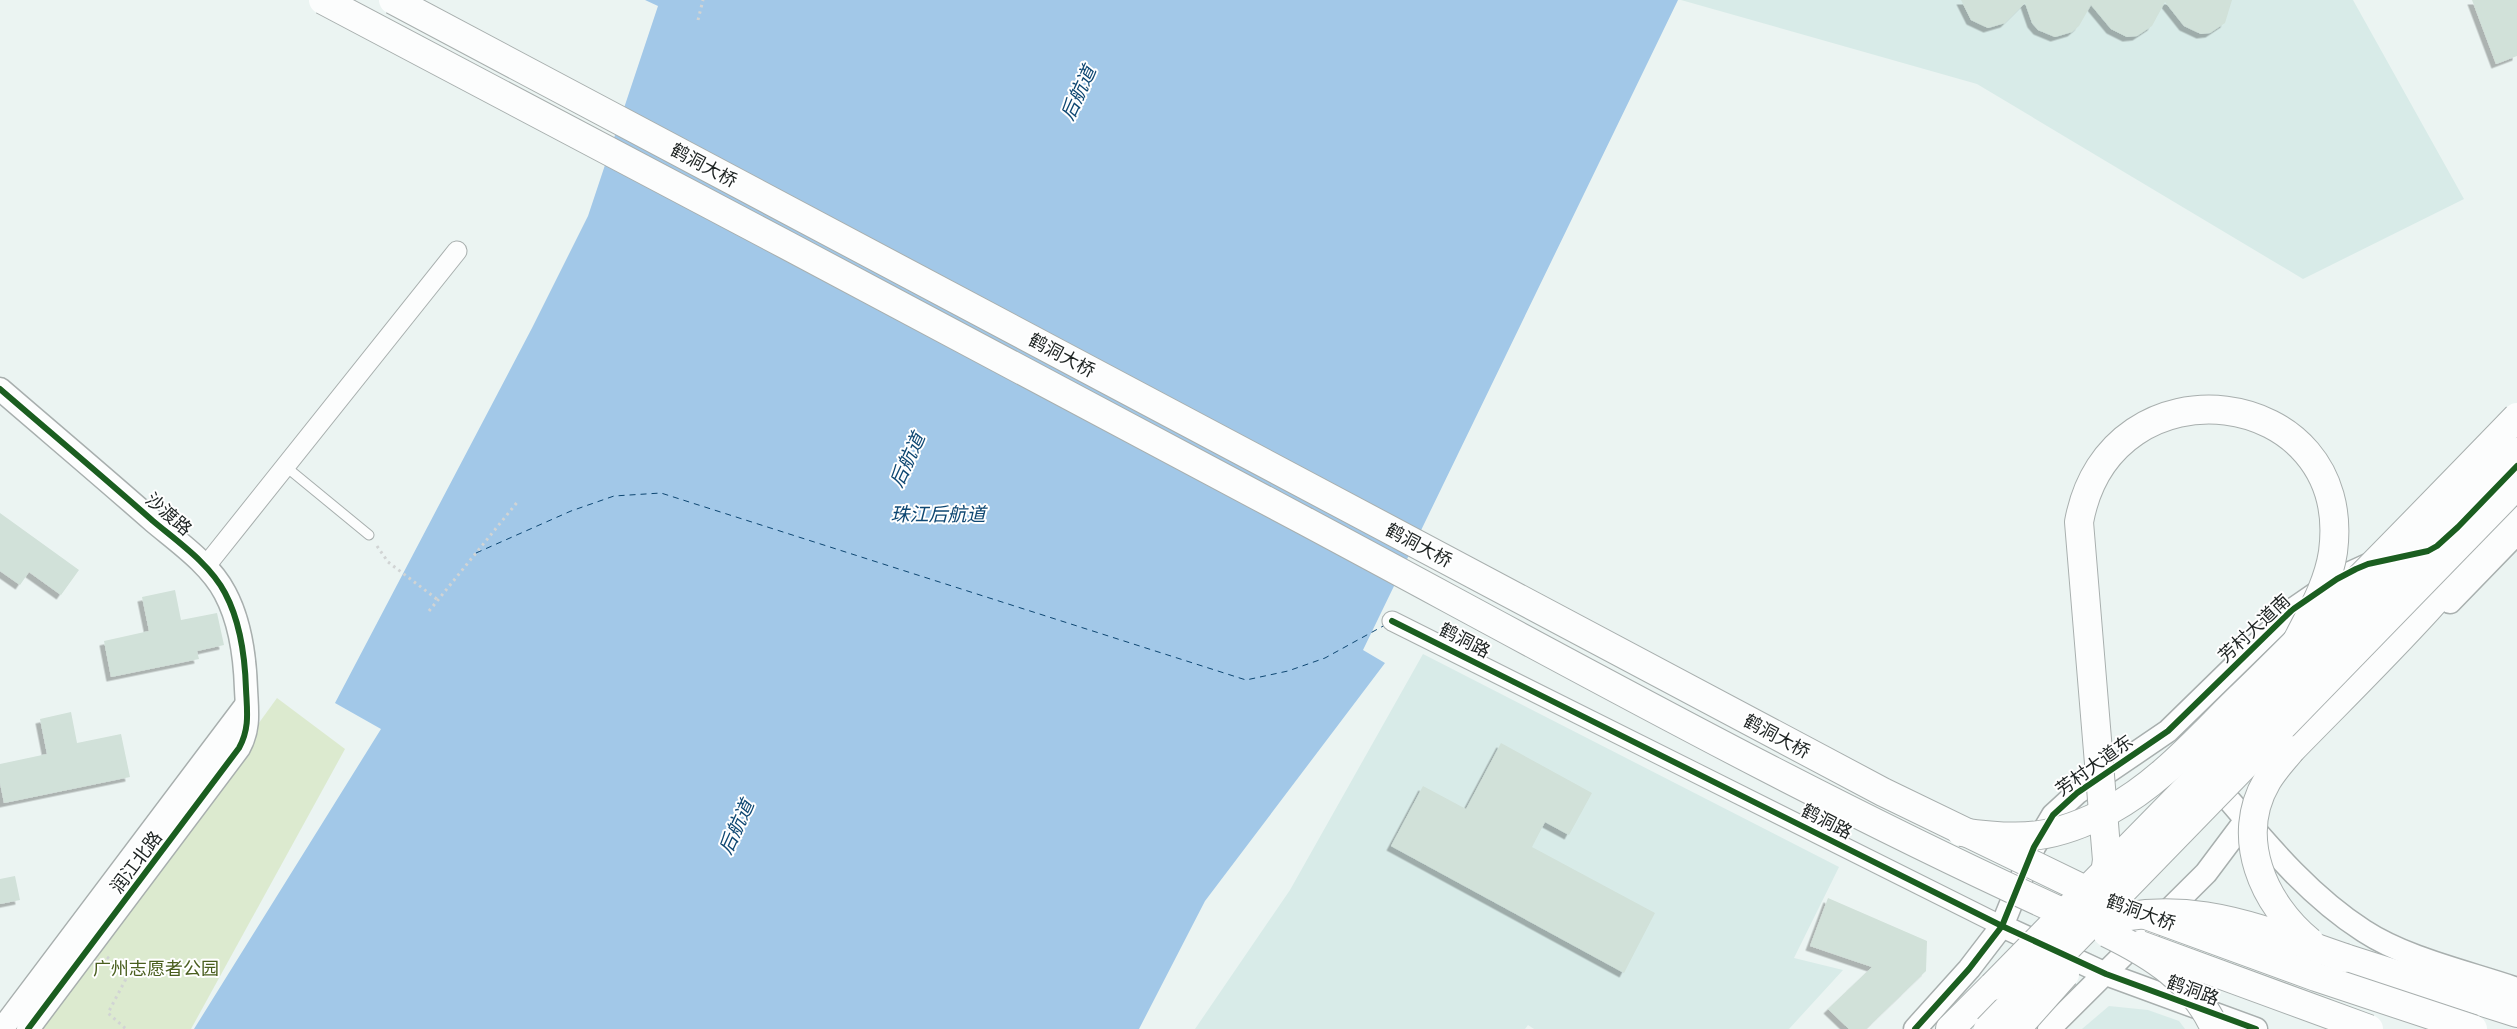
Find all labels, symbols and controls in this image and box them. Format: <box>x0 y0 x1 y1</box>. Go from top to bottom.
water label: 后航道 <box>1056 60 1101 123</box>
street label: 鹤洞大桥 <box>667 139 741 191</box>
street label: 鹤洞大桥 <box>1025 329 1099 381</box>
water label: 后航道 <box>885 427 930 490</box>
street label: 沙渡路 <box>142 488 196 540</box>
water label: 珠江后航道 <box>890 503 988 525</box>
street label: 鹤洞大桥 <box>1382 519 1456 571</box>
street label: 芳村大道南 <box>2214 590 2294 666</box>
street label: 鹤洞路 <box>1436 618 1494 662</box>
street label: 鹤洞大桥 <box>1740 710 1814 762</box>
street label: 芳村大道东 <box>2051 730 2137 800</box>
water label: 后航道 <box>714 794 759 857</box>
street label: 鹤洞路 <box>1798 799 1856 843</box>
street label: 润江北路 <box>106 827 166 897</box>
street label: 鹤洞大桥 <box>2104 890 2178 934</box>
park label: 广州志愿者公园 <box>93 958 219 979</box>
street label: 鹤洞路 <box>2164 971 2222 1009</box>

